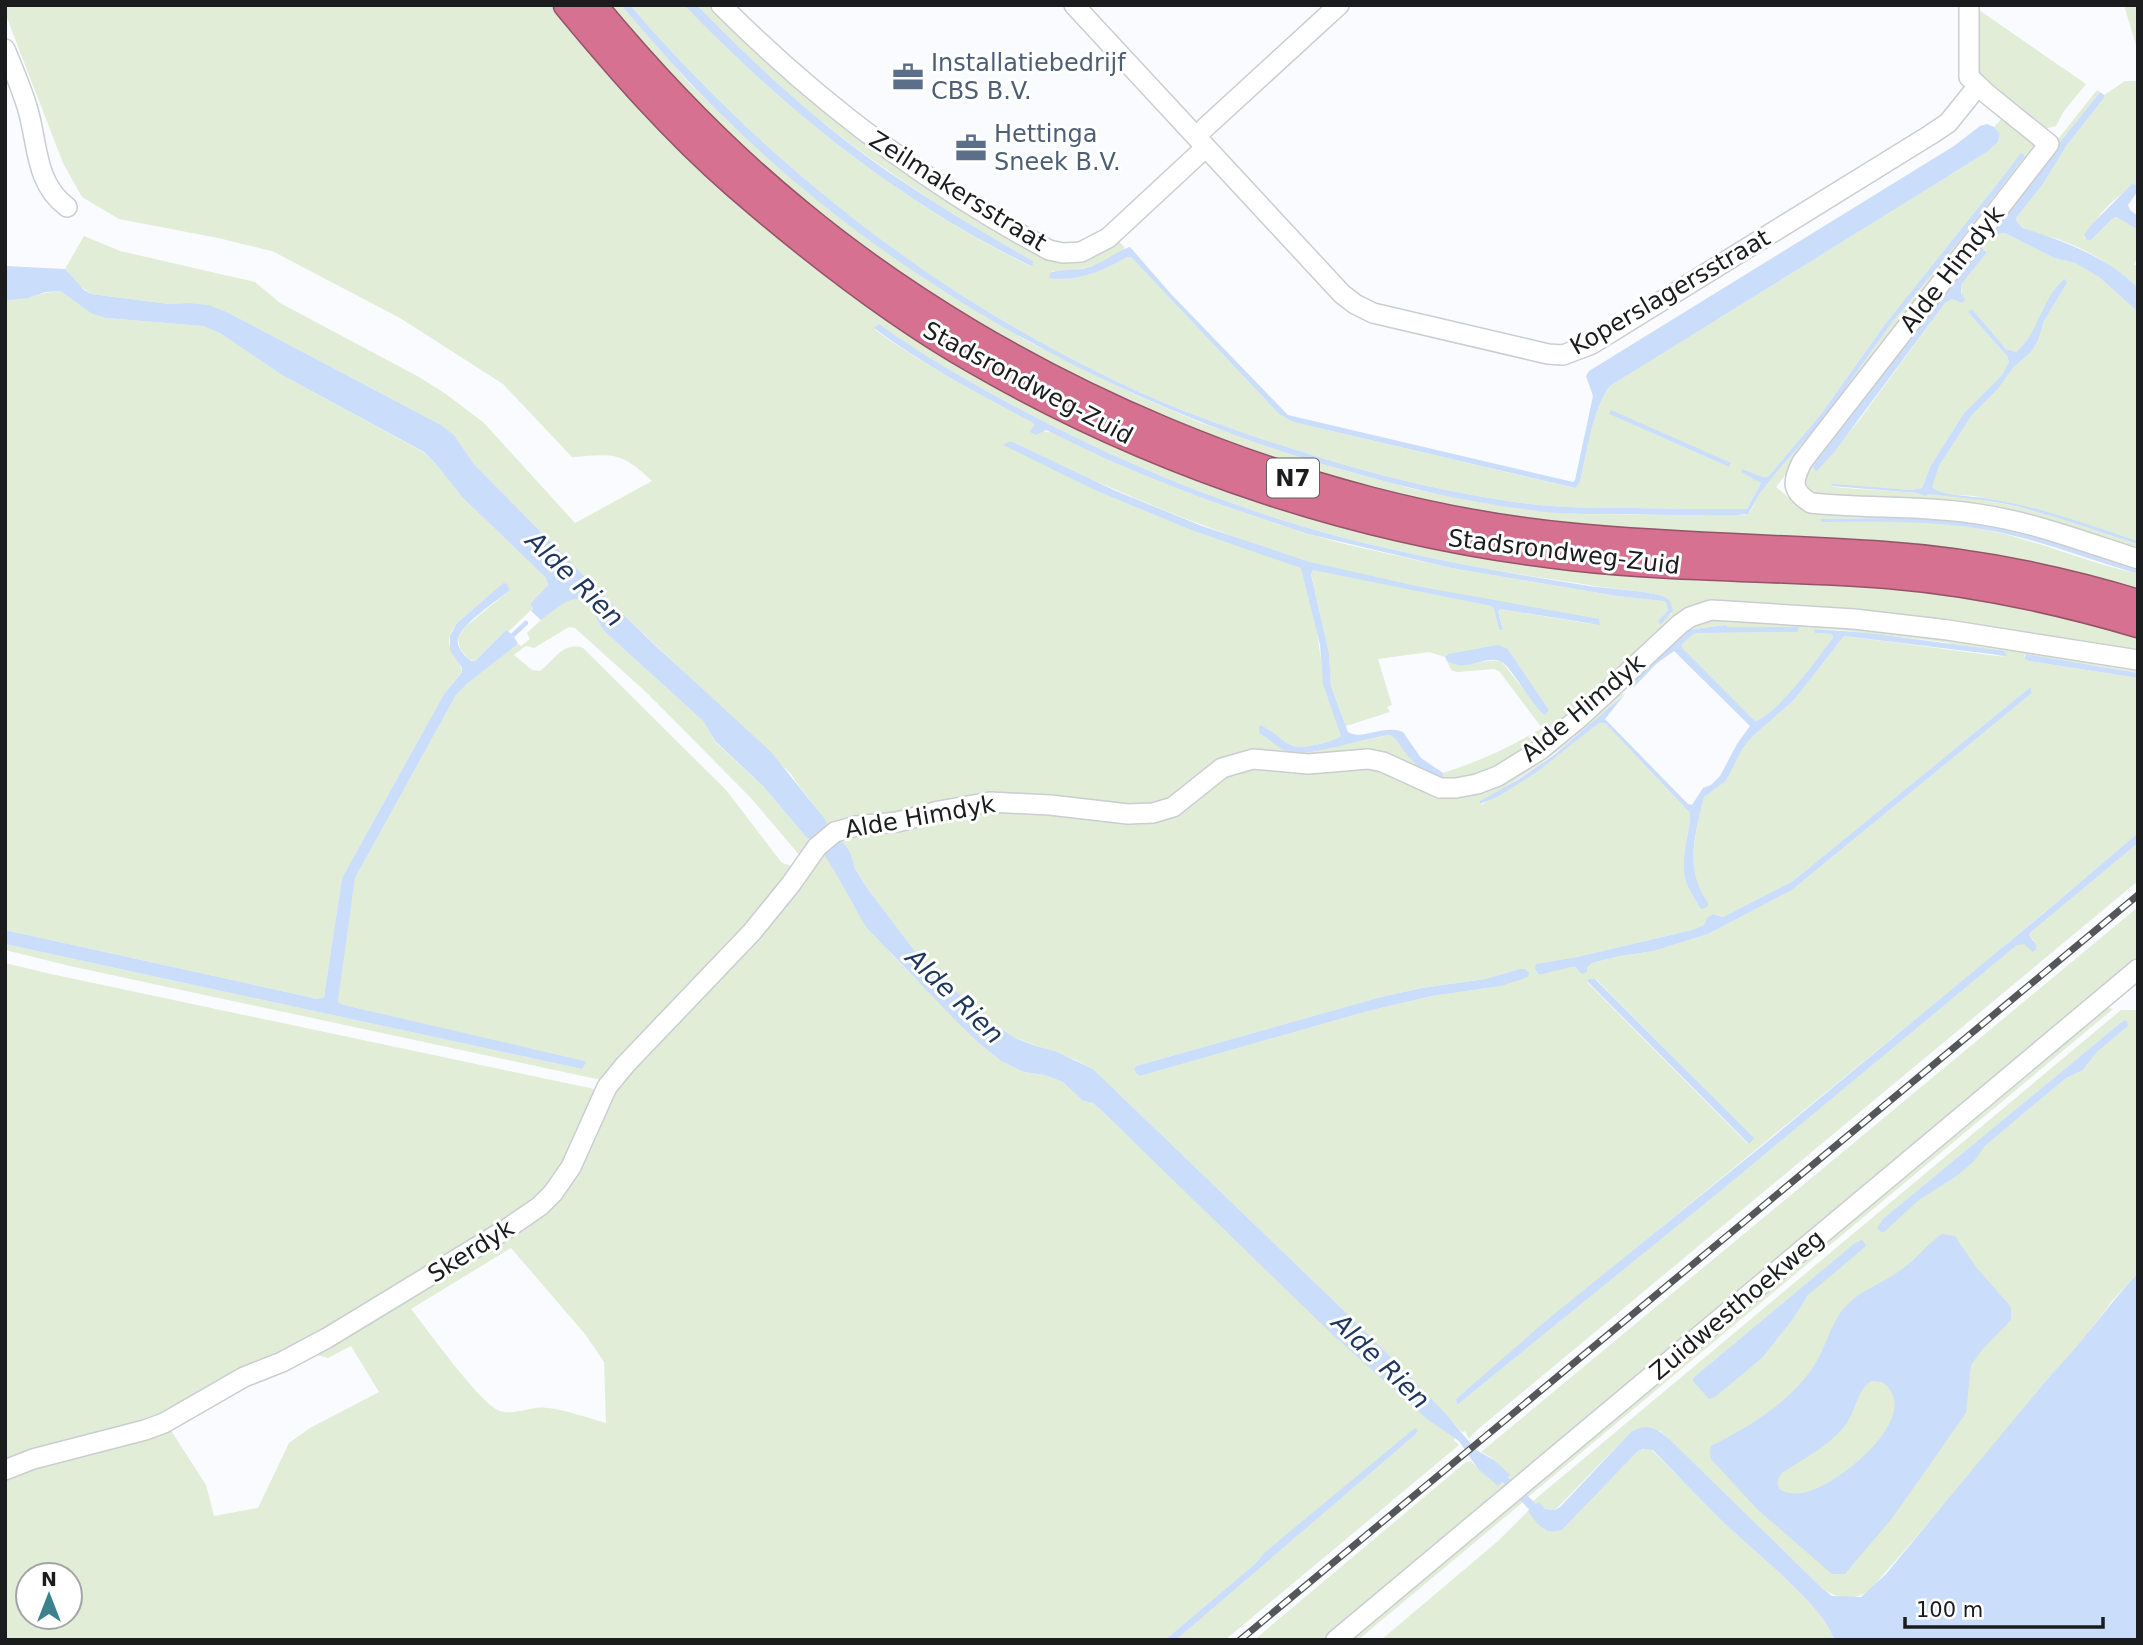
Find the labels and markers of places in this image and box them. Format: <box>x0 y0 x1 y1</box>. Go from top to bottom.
place label: Installatiebedrijf CBS B.V. <box>931 49 1126 105</box>
office icon: Installatiebedrijf CBS B.V. <box>891 60 925 94</box>
place label: Hettinga Sneek B.V. <box>994 120 1121 176</box>
office icon: Hettinga Sneek B.V. <box>954 131 988 165</box>

